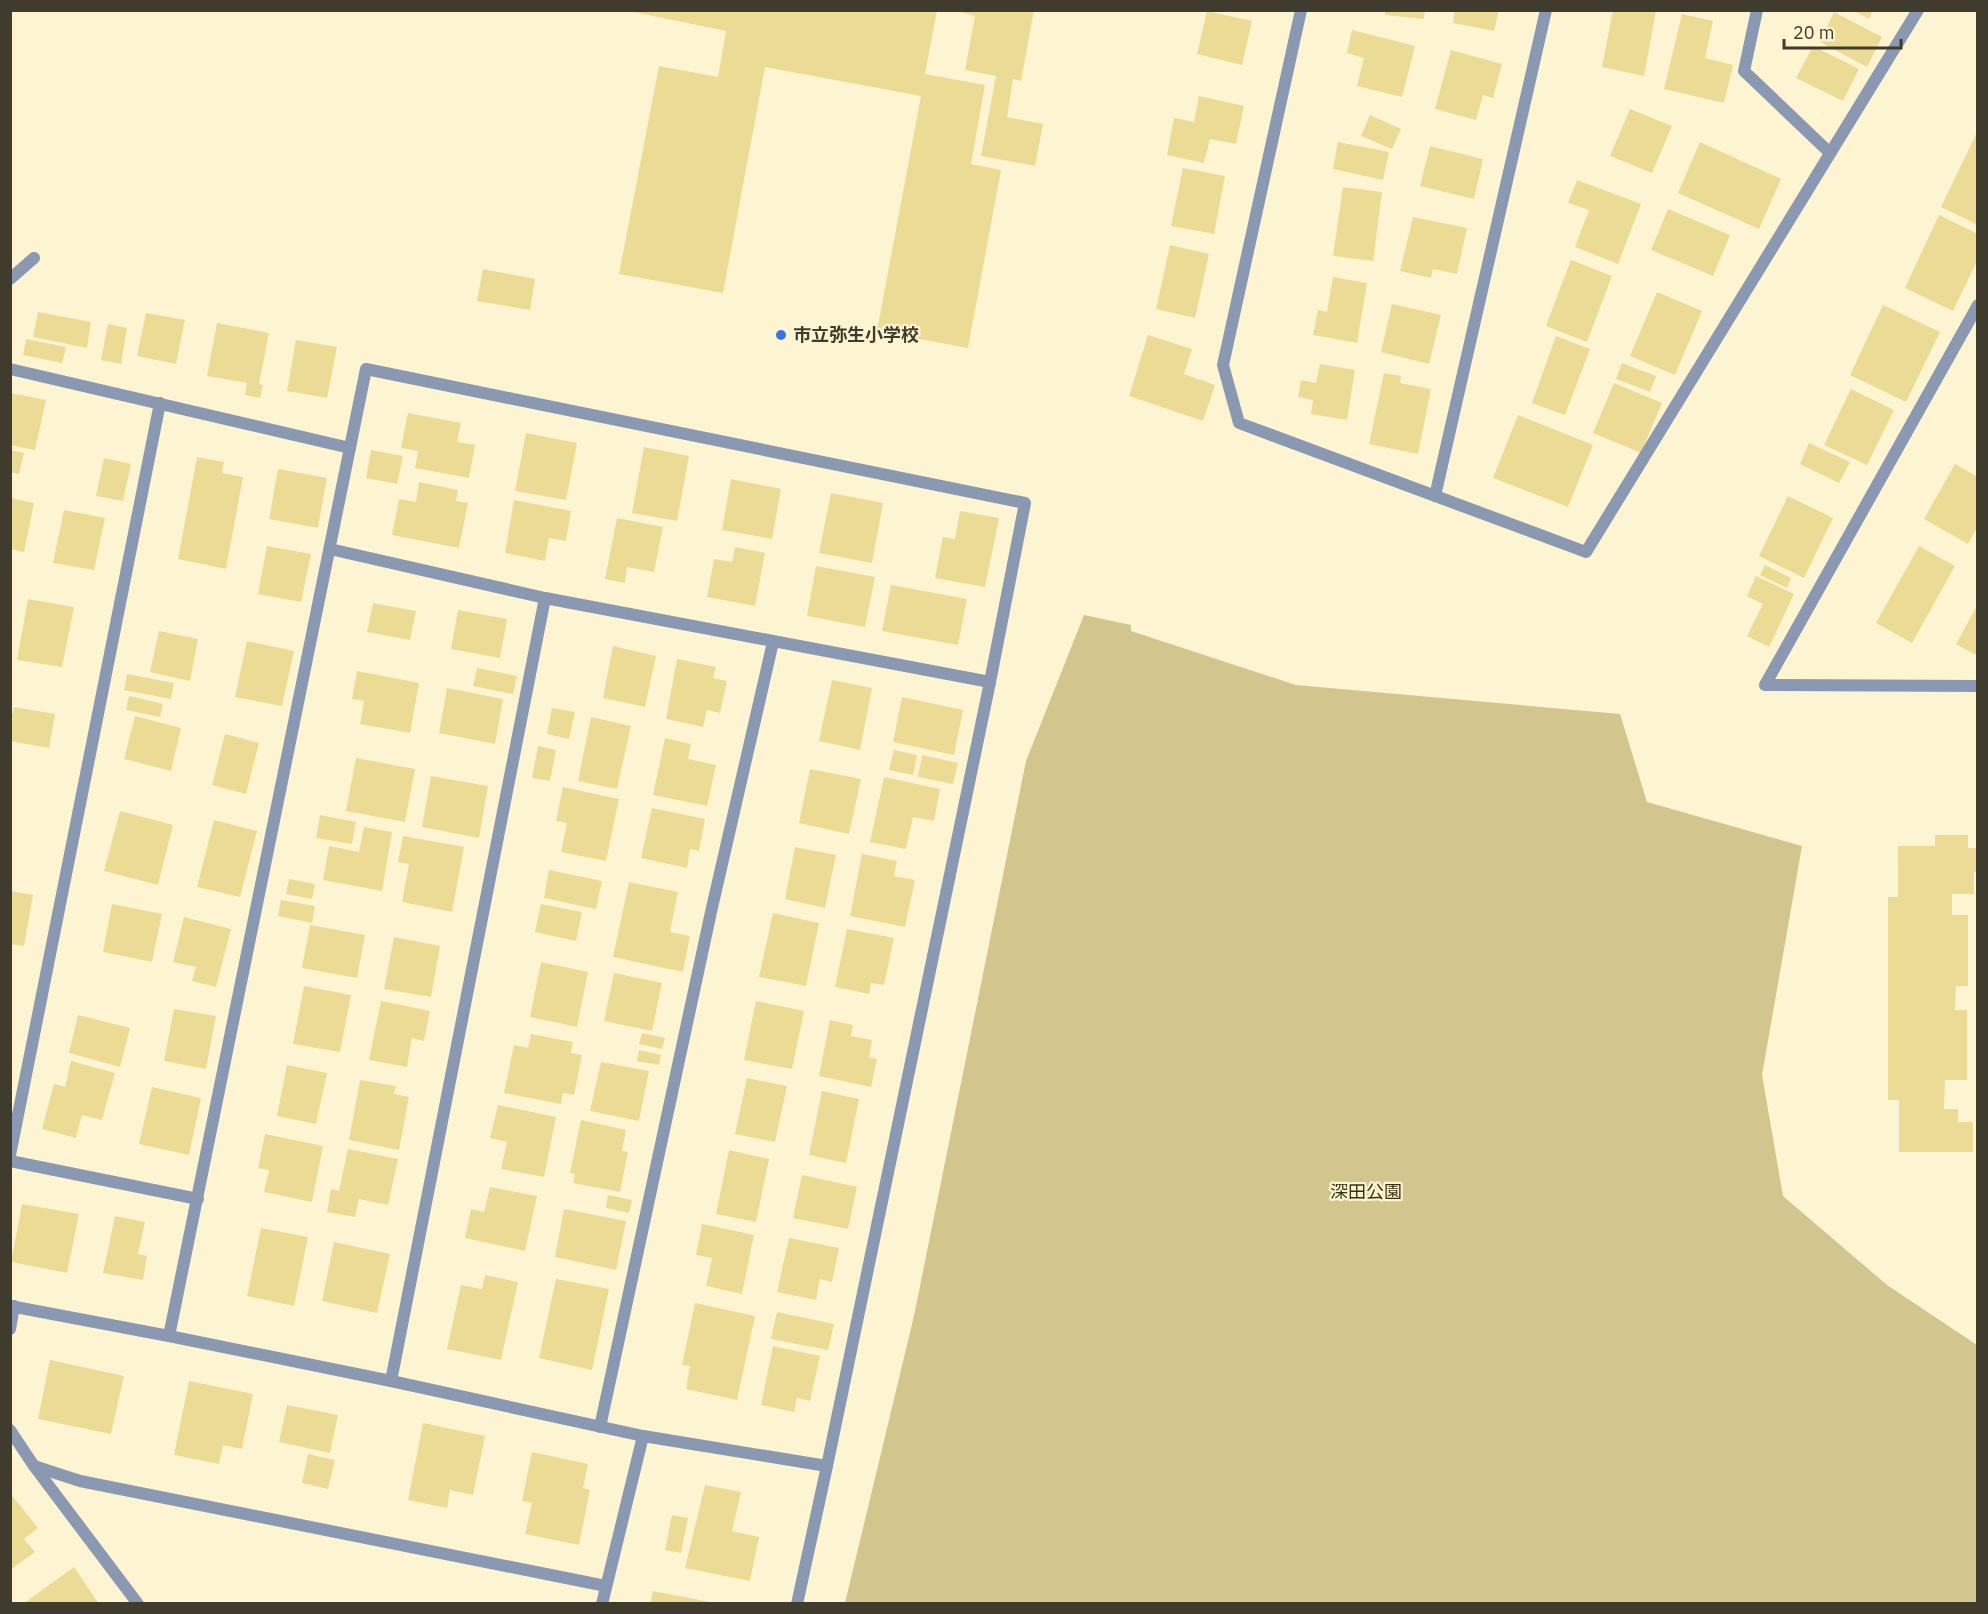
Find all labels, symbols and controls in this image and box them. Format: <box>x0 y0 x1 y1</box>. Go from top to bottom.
scale bar <box>1784 12 1901 50</box>
text: 20 m <box>1793 21 1835 44</box>
place label: 市立弥生小学校 <box>793 323 919 346</box>
marker: 市立弥生小学校 <box>774 328 788 342</box>
park label: 深田公園 <box>1330 1180 1402 1203</box>

